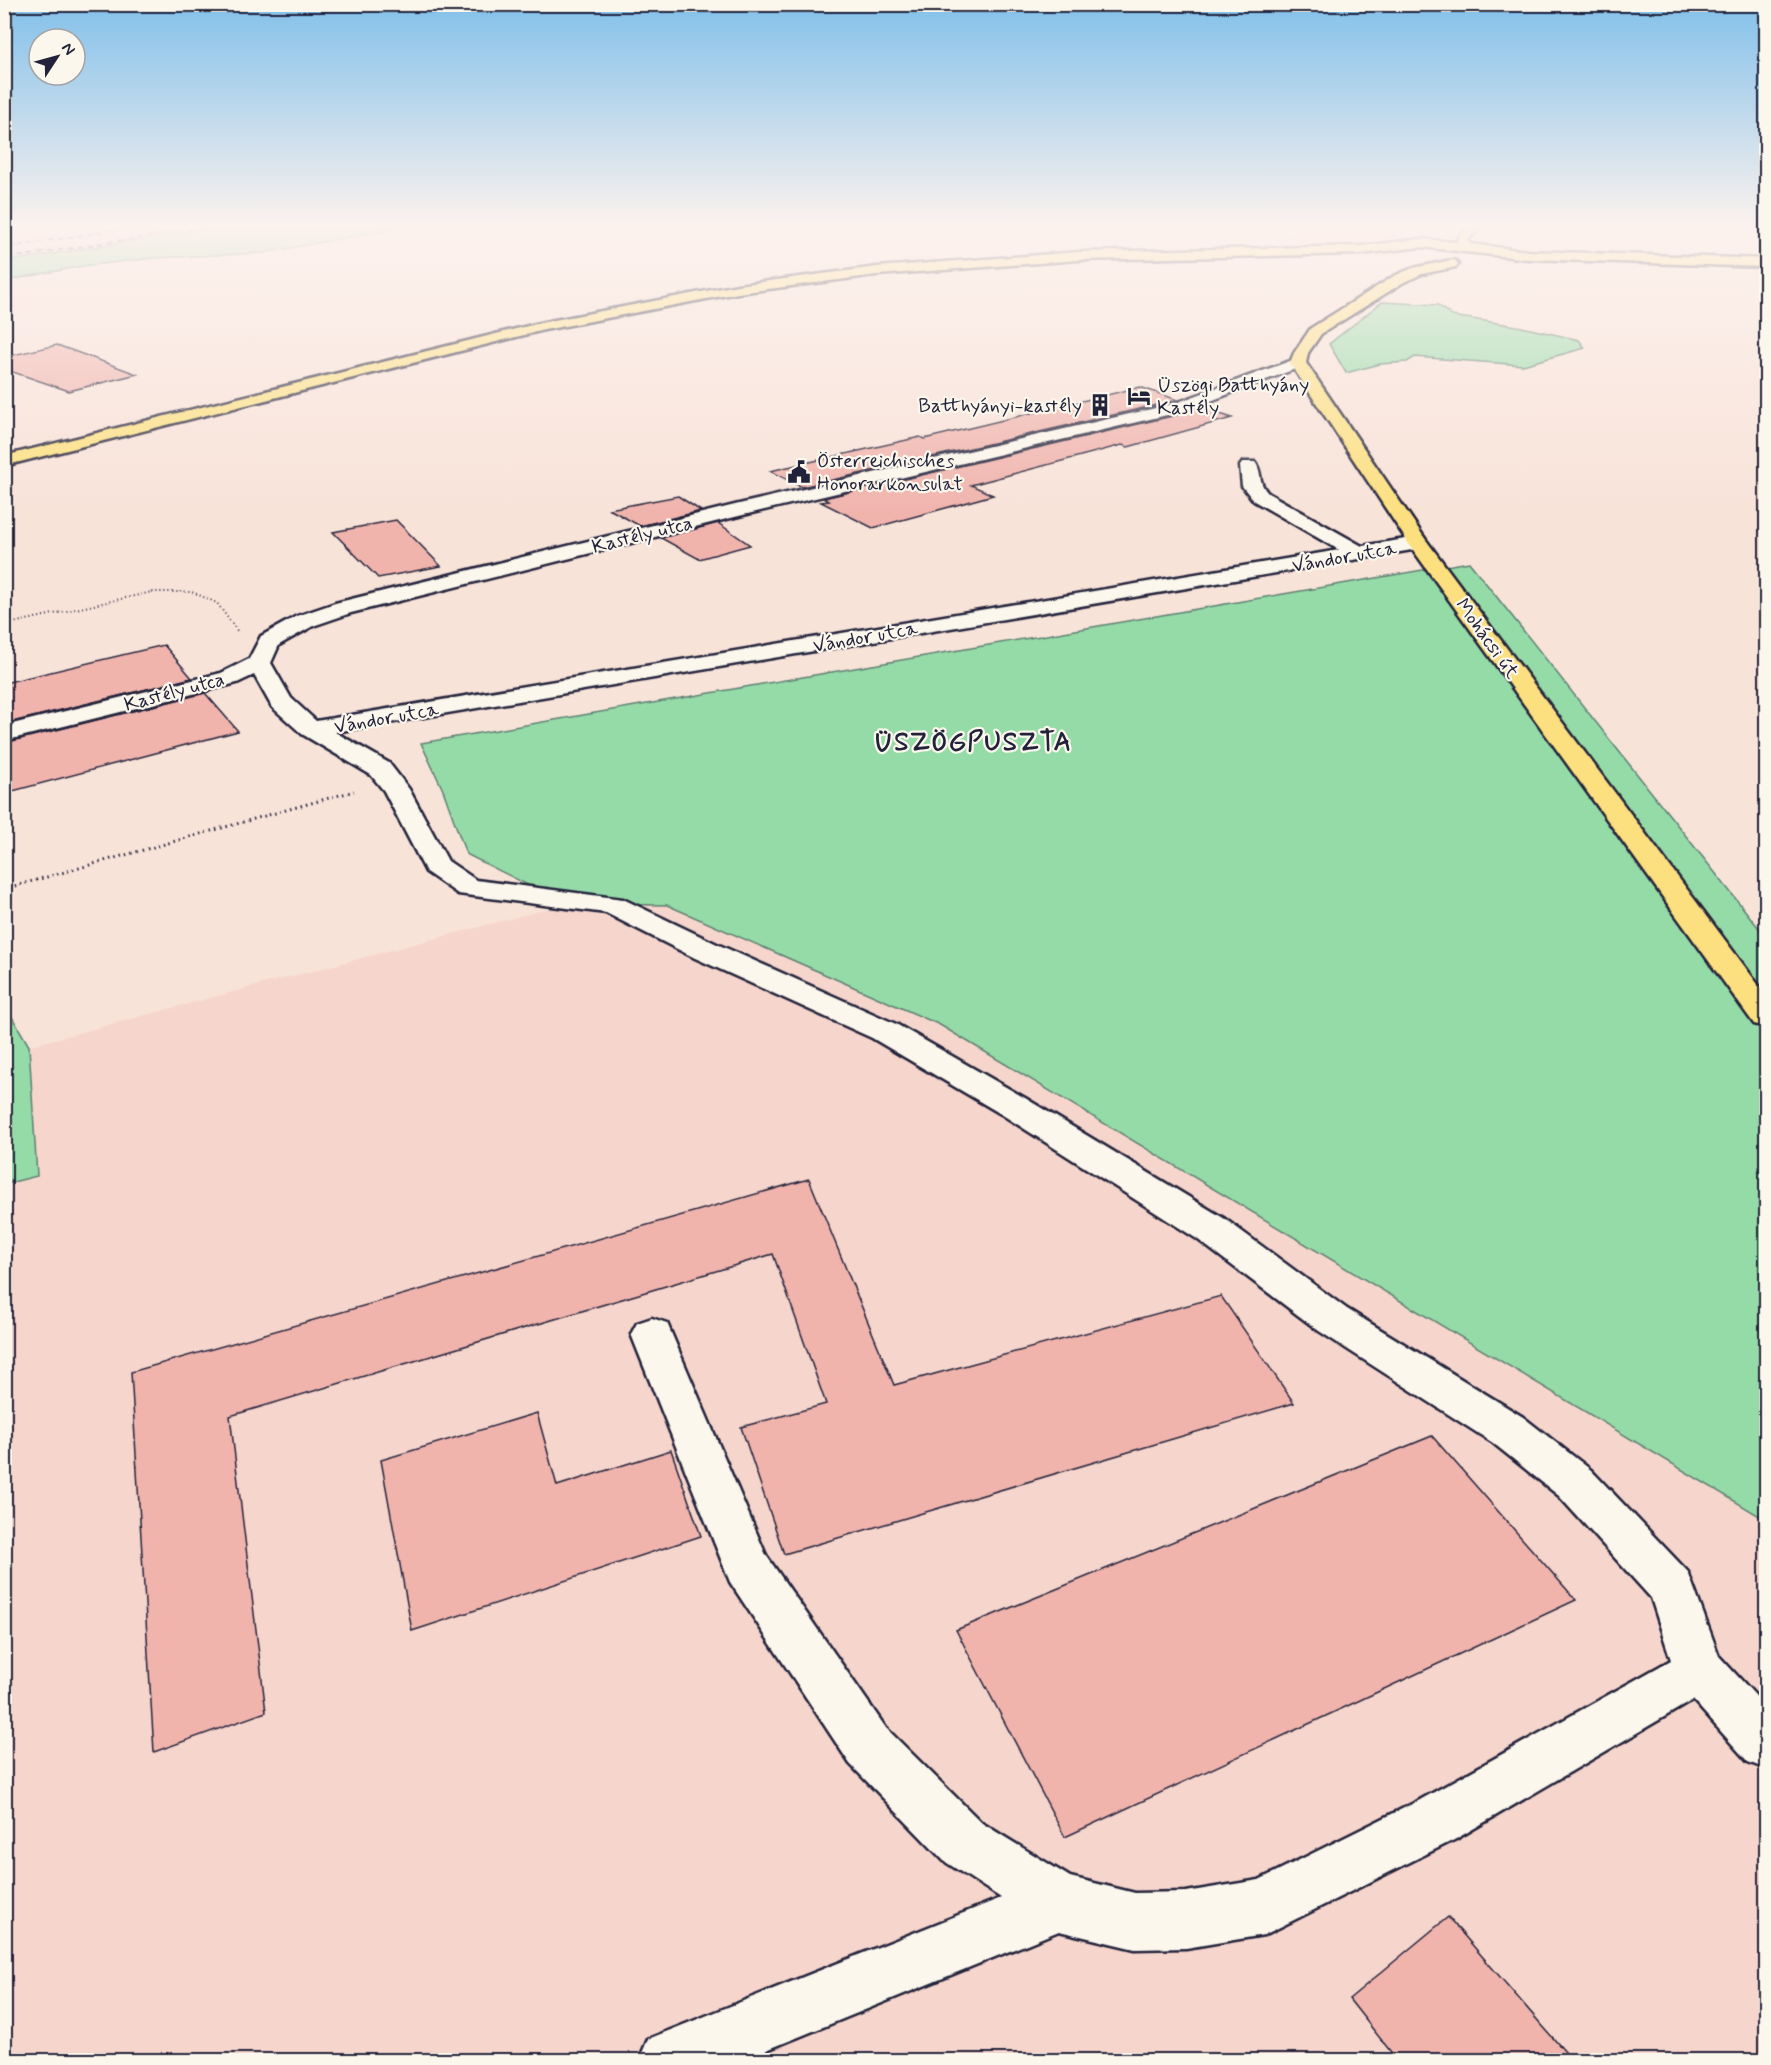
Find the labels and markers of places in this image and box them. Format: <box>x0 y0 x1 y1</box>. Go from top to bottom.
place label: Üszögi Batthyány Kastély <box>1157 372 1309 422</box>
hotel icon: Üszögi Batthyány Kastély <box>1126 383 1152 409</box>
building icon: Batthyányi-kastély <box>1087 392 1113 418</box>
place label: Batthyányi-kastély <box>918 393 1082 420</box>
place label: Österreichisches Honorarkonsulat <box>817 448 963 498</box>
public building icon: Österreichisches Honorarkonsulat <box>786 459 812 485</box>

